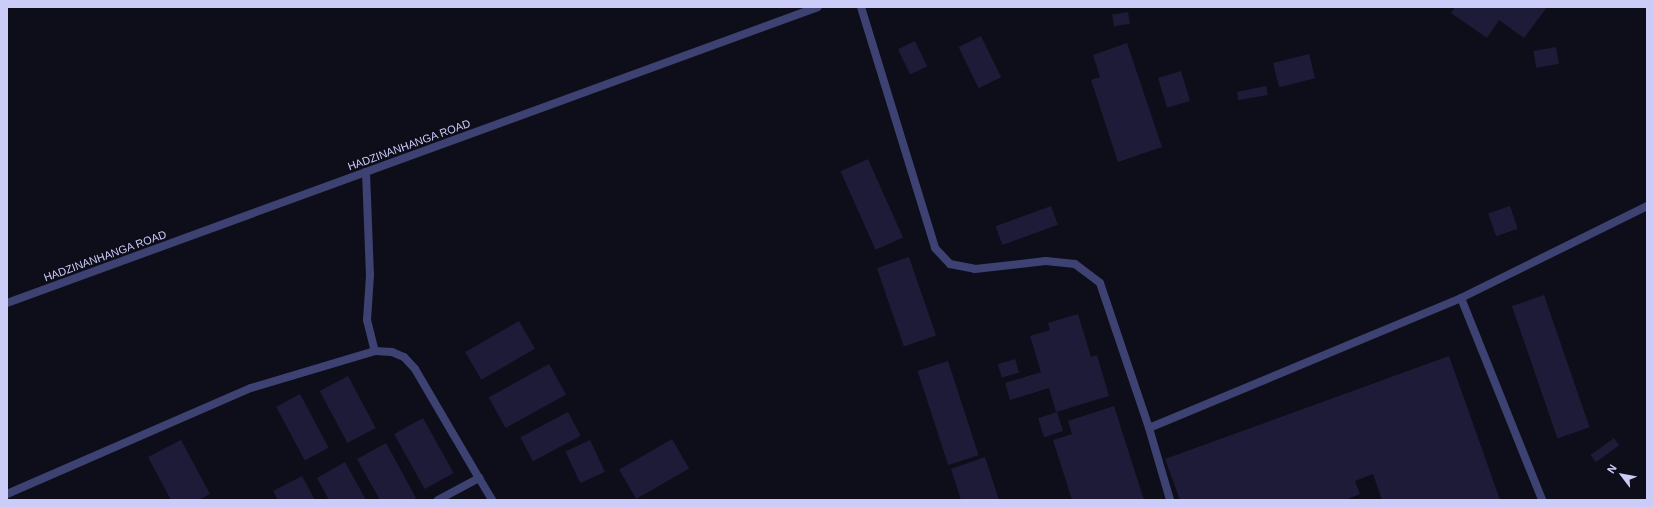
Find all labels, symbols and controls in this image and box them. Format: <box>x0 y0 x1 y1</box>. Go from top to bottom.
street label: HADZINANHANGA ROAD <box>346 117 472 173</box>
street label: HADZINANHANGA ROAD <box>42 228 168 284</box>
north arrow <box>1602 455 1642 495</box>
text: N <box>1605 462 1619 475</box>

